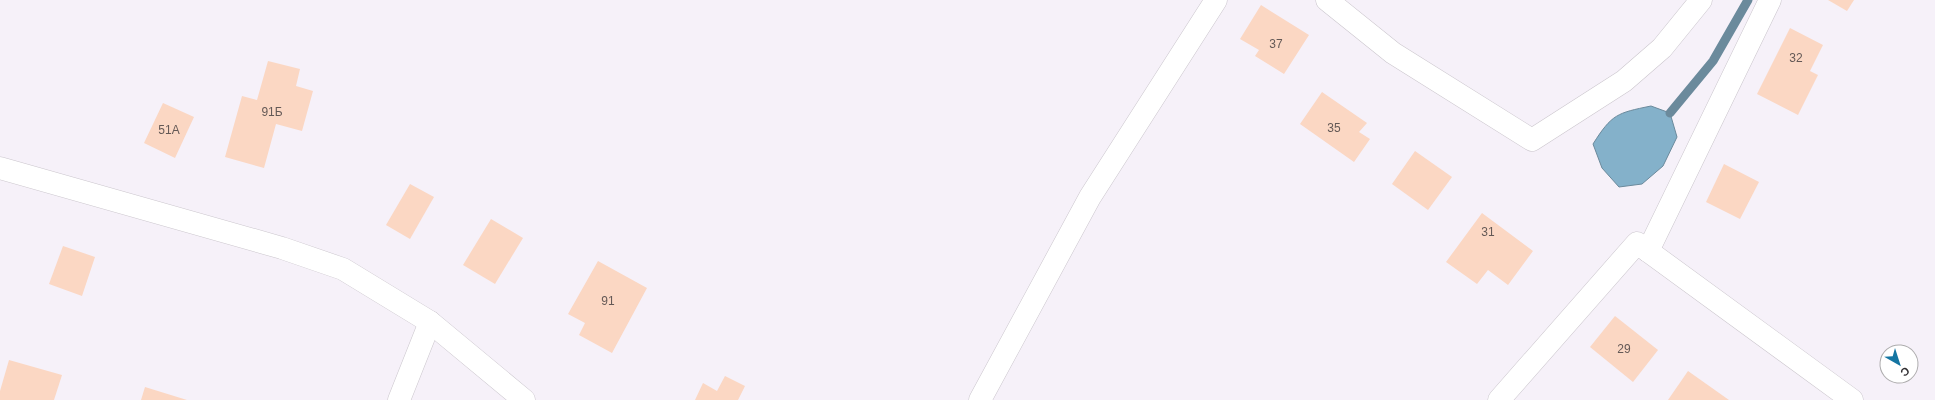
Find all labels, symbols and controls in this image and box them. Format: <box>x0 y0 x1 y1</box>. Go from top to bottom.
house number: 37 <box>1269 37 1283 51</box>
house number: 32 <box>1789 51 1803 65</box>
house number: 91Б <box>261 105 283 119</box>
house number: 35 <box>1327 121 1341 135</box>
house number: 51А <box>158 123 180 137</box>
house number: 31 <box>1481 225 1495 239</box>
house number: 91 <box>601 294 615 308</box>
house number: 29 <box>1617 342 1631 356</box>
north arrow <box>1879 344 1919 384</box>
text: С <box>1898 365 1912 379</box>

